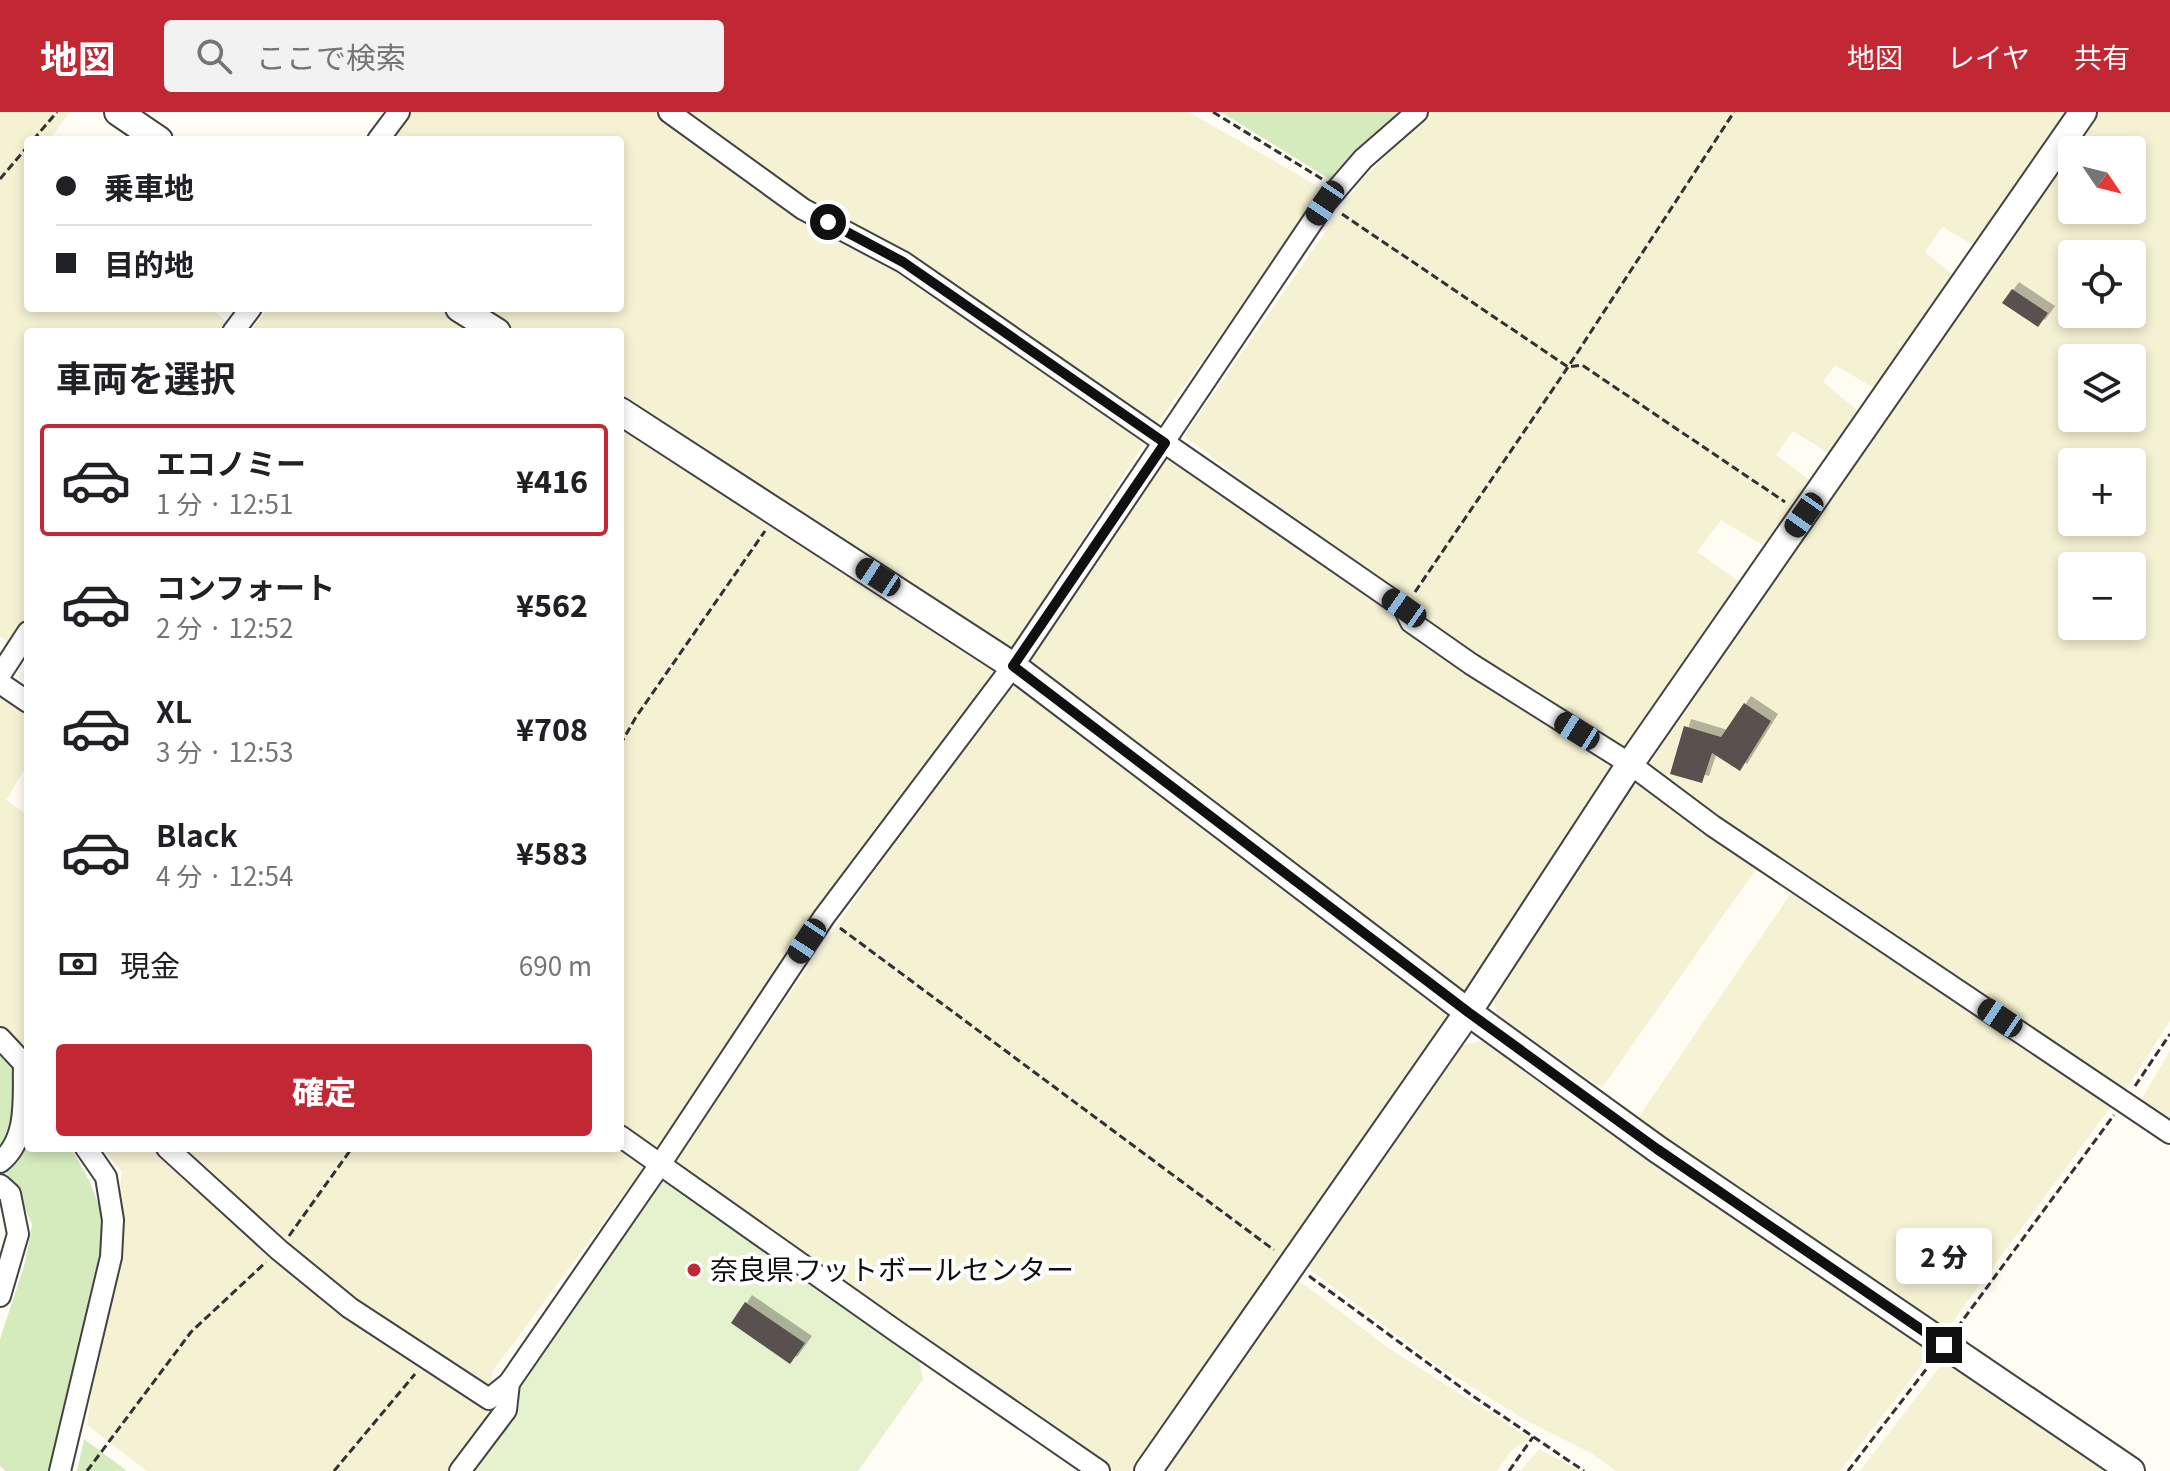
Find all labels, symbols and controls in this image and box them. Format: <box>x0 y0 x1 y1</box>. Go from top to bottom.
search box <box>164 20 724 92</box>
text: 地図 <box>40 29 116 84</box>
icon: search <box>192 34 236 78</box>
text: ここで検索 <box>256 34 406 78</box>
text: 地図 <box>1847 36 1903 76</box>
text: レイヤ <box>1947 36 2030 76</box>
text: 共有 <box>2074 36 2130 76</box>
north arrow <box>2058 136 2146 224</box>
map controls <box>2058 136 2146 640</box>
text: 乗車地 <box>104 164 194 208</box>
car <box>1302 176 1348 230</box>
route start <box>810 204 846 240</box>
button: locate <box>2058 240 2146 328</box>
text: 目的地 <box>104 241 194 285</box>
button: layers <box>2058 344 2146 432</box>
text: 車両を選択 <box>56 350 236 402</box>
text: エコノミー <box>156 440 306 484</box>
icon: car <box>60 444 132 516</box>
button: + <box>2058 448 2146 536</box>
text: ¥416 <box>516 458 588 502</box>
text: 1 分 · 12:51 <box>156 484 293 521</box>
car <box>1780 488 1828 542</box>
button: − <box>2058 552 2146 640</box>
car <box>851 554 905 600</box>
text: コンフォート <box>156 564 335 608</box>
icon: car <box>60 568 132 640</box>
text: ¥562 <box>516 582 588 626</box>
car <box>1377 584 1431 632</box>
text: 2 分 · 12:52 <box>156 608 293 645</box>
text: XL <box>156 688 192 732</box>
icon: car <box>60 692 132 764</box>
text: ¥708 <box>516 706 588 750</box>
car <box>1550 708 1604 754</box>
text: 3 分 · 12:53 <box>156 732 293 769</box>
text: Black <box>156 812 238 856</box>
icon: car <box>60 816 132 888</box>
text: ¥583 <box>516 830 588 874</box>
text: 4 分 · 12:54 <box>156 856 293 893</box>
car <box>784 914 830 968</box>
icon: cash <box>56 942 100 986</box>
text: 現金 <box>120 942 180 986</box>
text: 690 m <box>519 946 592 983</box>
car <box>1973 995 2027 1041</box>
button: 確定 <box>56 1044 592 1136</box>
callout: 2 分 <box>1896 1229 1992 1285</box>
text: 2 分 <box>1920 1237 1968 1274</box>
place label: 奈良県フットボールセンター <box>710 1248 1074 1288</box>
marker: 奈良県フットボールセンター <box>685 1261 703 1279</box>
route end <box>1926 1327 1962 1363</box>

